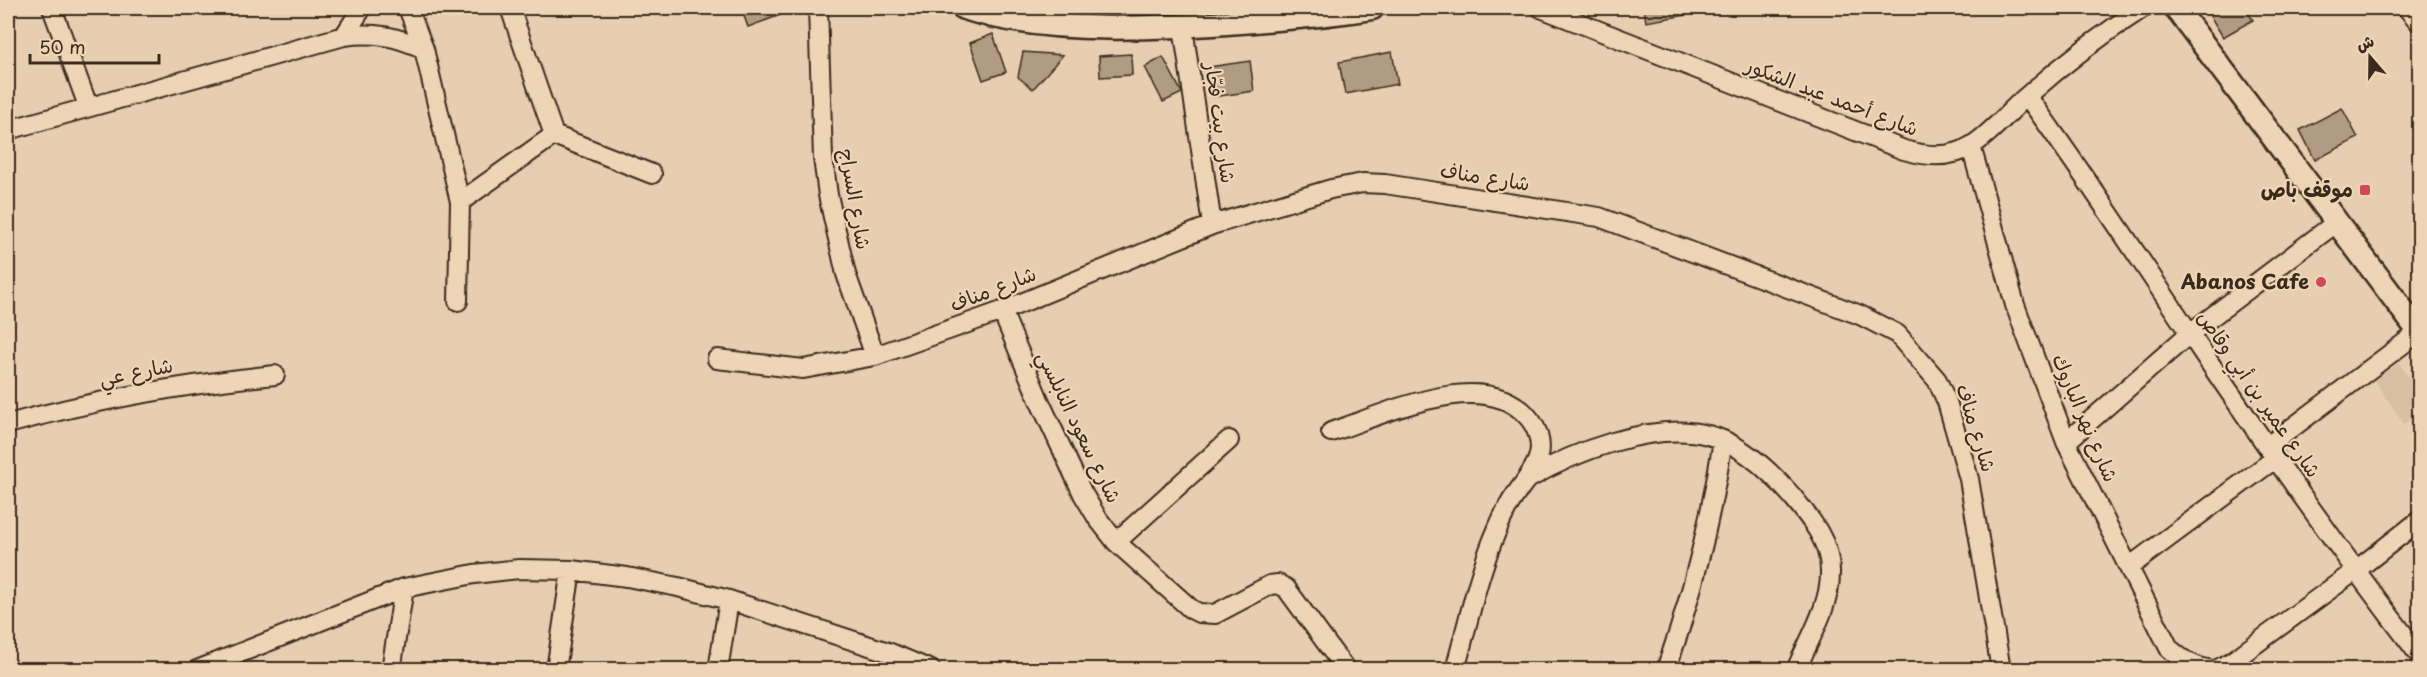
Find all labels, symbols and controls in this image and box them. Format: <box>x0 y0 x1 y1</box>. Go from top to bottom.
scale bar <box>30 27 159 65</box>
north arrow <box>2340 27 2400 87</box>
text: ش <box>2352 28 2377 56</box>
text: 50 m <box>39 33 86 60</box>
street label: شارع أحمد عبد الشكور <box>1740 49 1923 143</box>
street label: شارع بيت فجّار <box>1197 59 1244 185</box>
street label: شارع السراج <box>832 146 880 252</box>
street label: شارع مناف <box>1438 154 1532 198</box>
place label: موقف باص <box>2261 174 2353 204</box>
marker: موقف باص <box>2358 183 2372 197</box>
street label: شارع مناف <box>945 258 1040 318</box>
place label: Abanos Cafe <box>2180 266 2309 296</box>
marker: Abanos Cafe <box>2314 275 2328 289</box>
street label: شارع عمير بن أبي وقاص <box>2187 304 2329 486</box>
street label: شارع سعود النابلسي <box>1026 345 1130 509</box>
street label: شارع عي <box>96 349 176 397</box>
street label: شارع نهر الباروك <box>2045 349 2126 486</box>
street label: شارع مناف <box>1949 380 2005 475</box>

